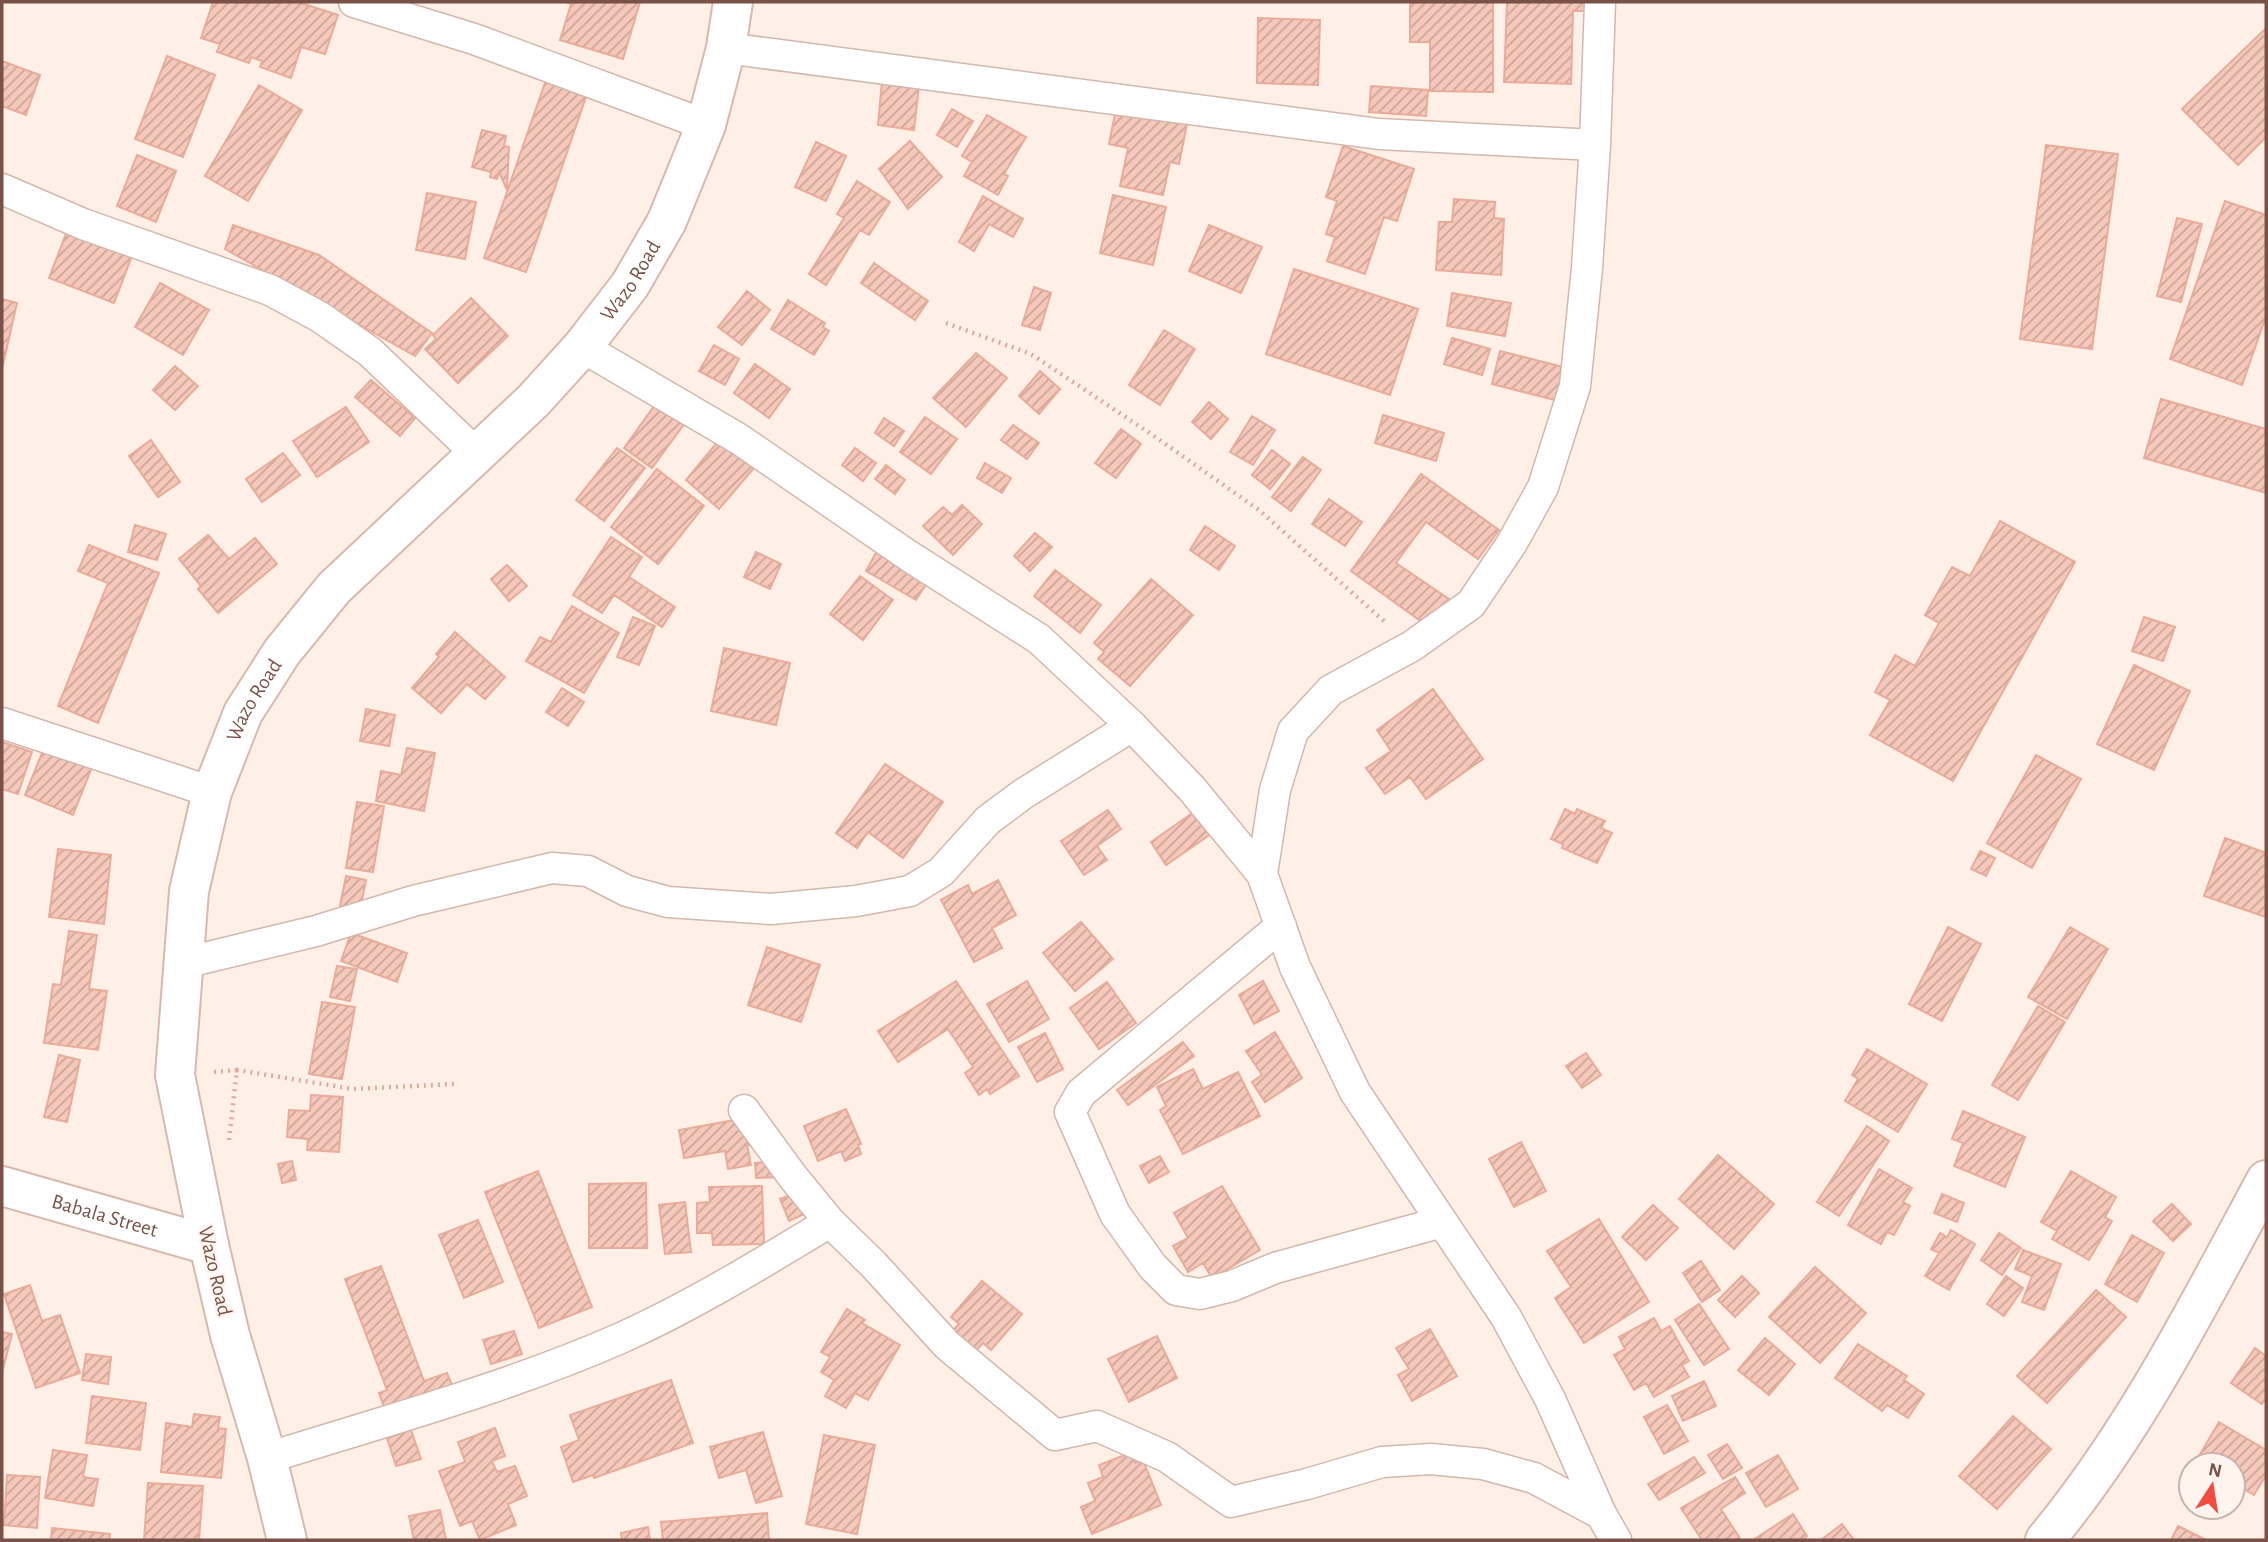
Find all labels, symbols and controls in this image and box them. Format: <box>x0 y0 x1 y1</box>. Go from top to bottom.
street label: Wazo Road <box>596 237 664 324</box>
street label: Wazo Road <box>223 655 285 744</box>
street label: Babala Street <box>49 1190 161 1240</box>
street label: Wazo Road <box>195 1224 236 1318</box>
north arrow <box>2177 1451 2247 1521</box>
text: N <box>2207 1460 2224 1482</box>

